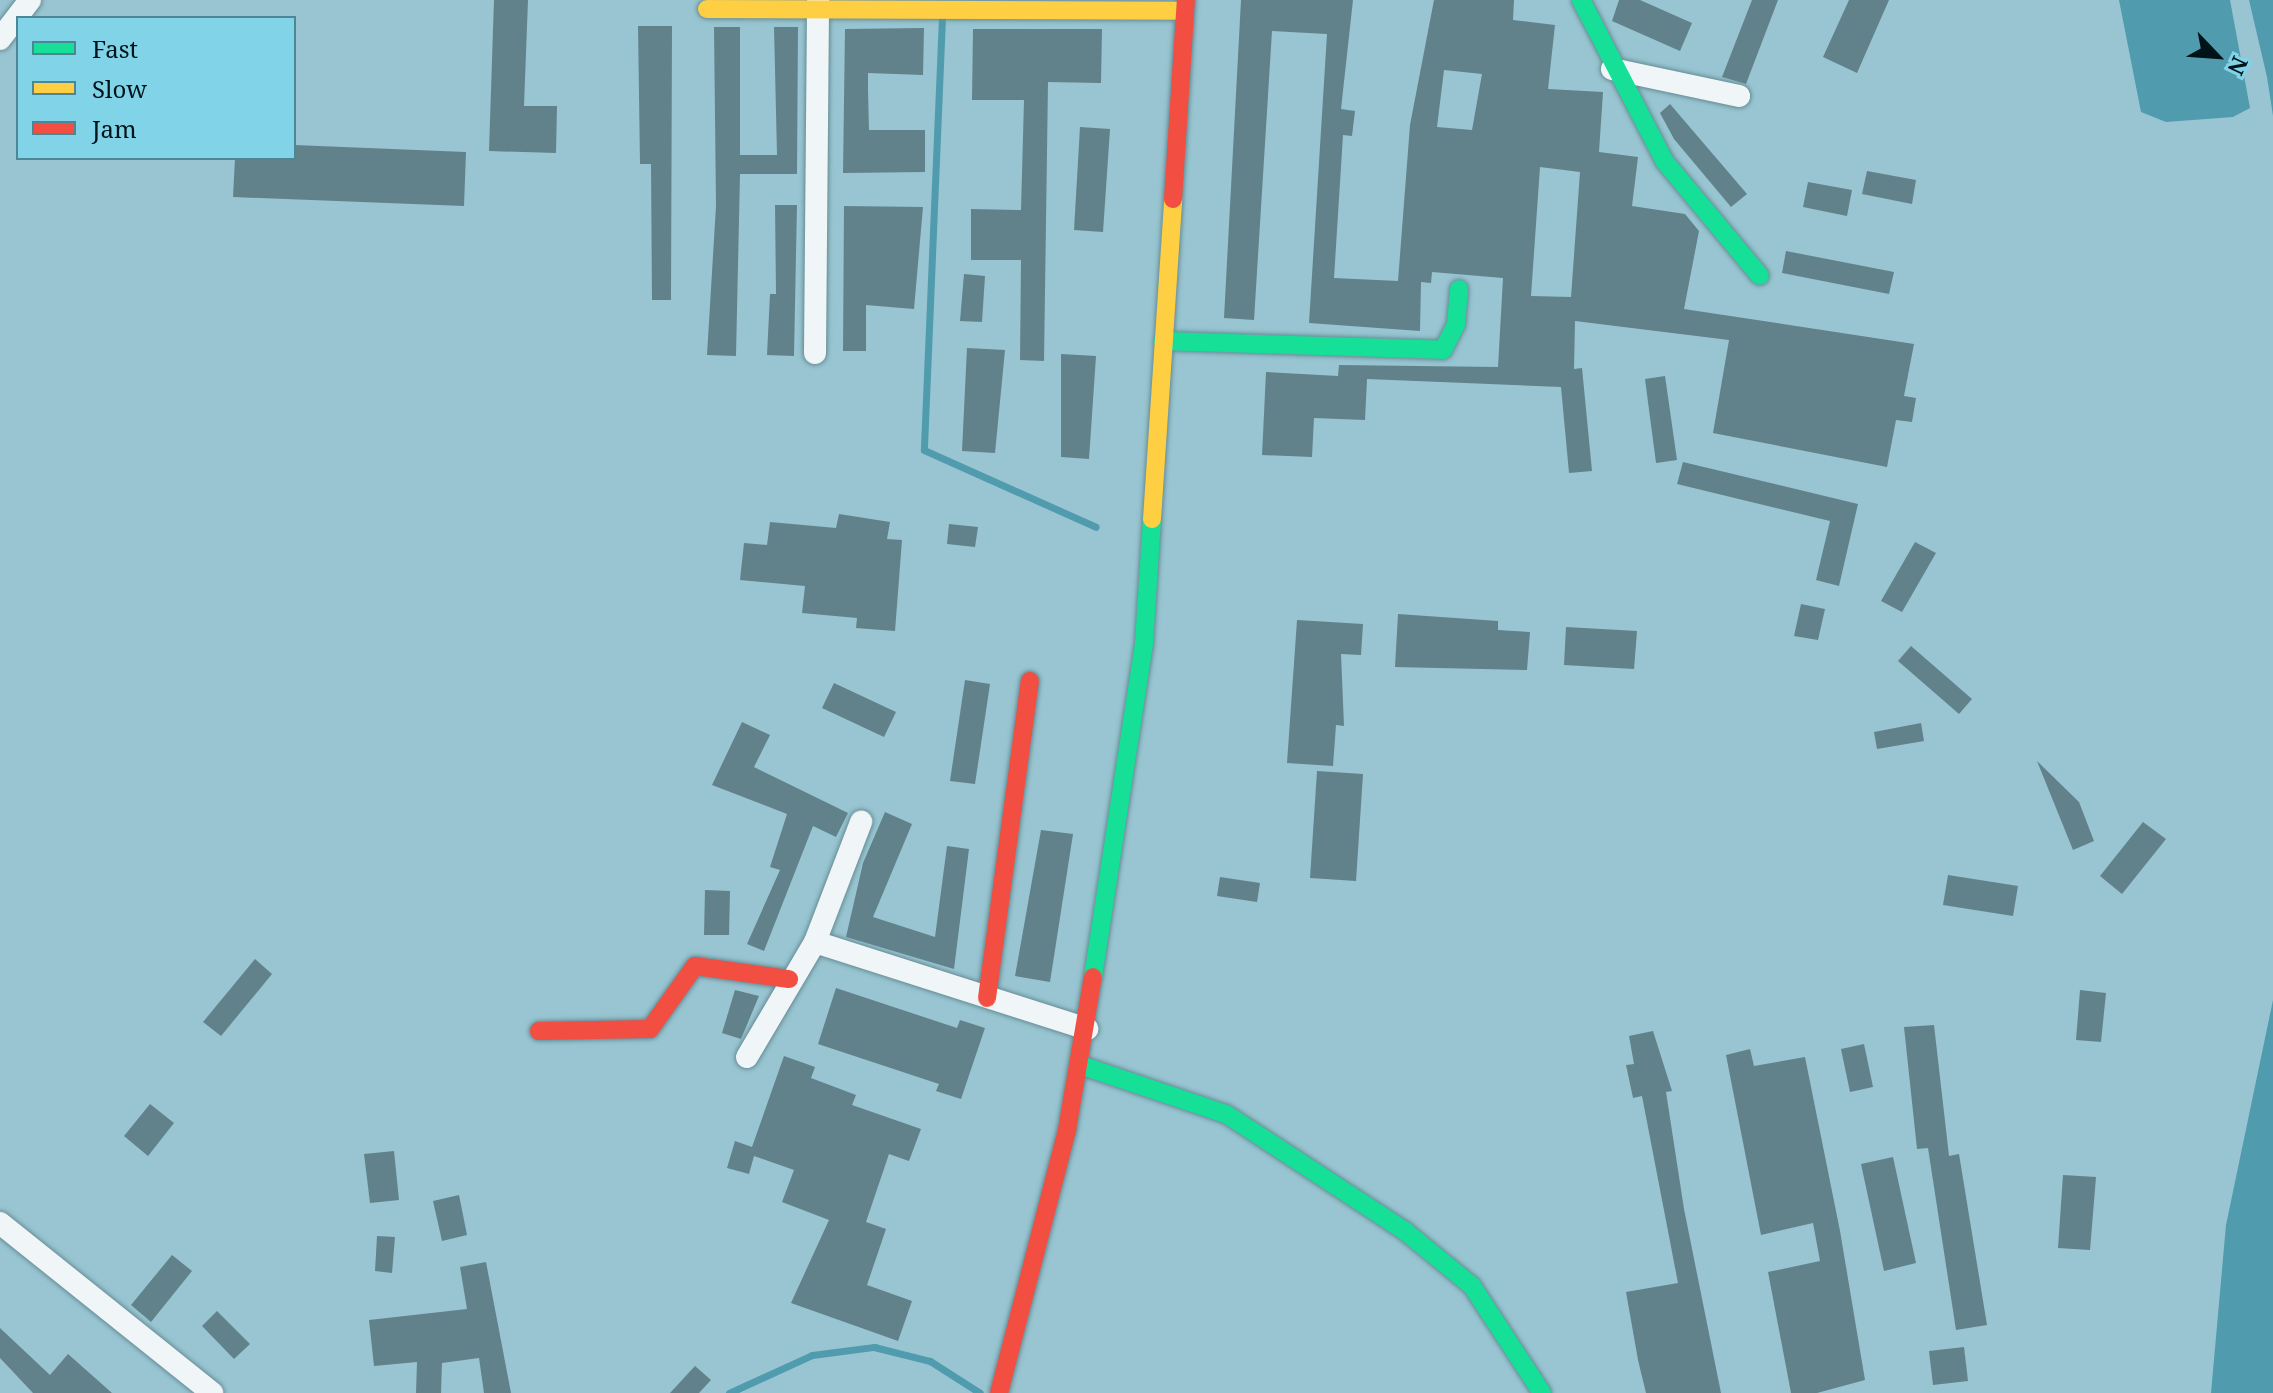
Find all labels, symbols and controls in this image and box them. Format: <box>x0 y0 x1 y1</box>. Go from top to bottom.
legend <box>16 16 296 160</box>
north arrow <box>2177 16 2257 96</box>
text: Fast <box>92 32 138 65</box>
text: N <box>2221 52 2256 80</box>
text: Slow <box>92 72 147 105</box>
text: Jam <box>92 112 137 145</box>

